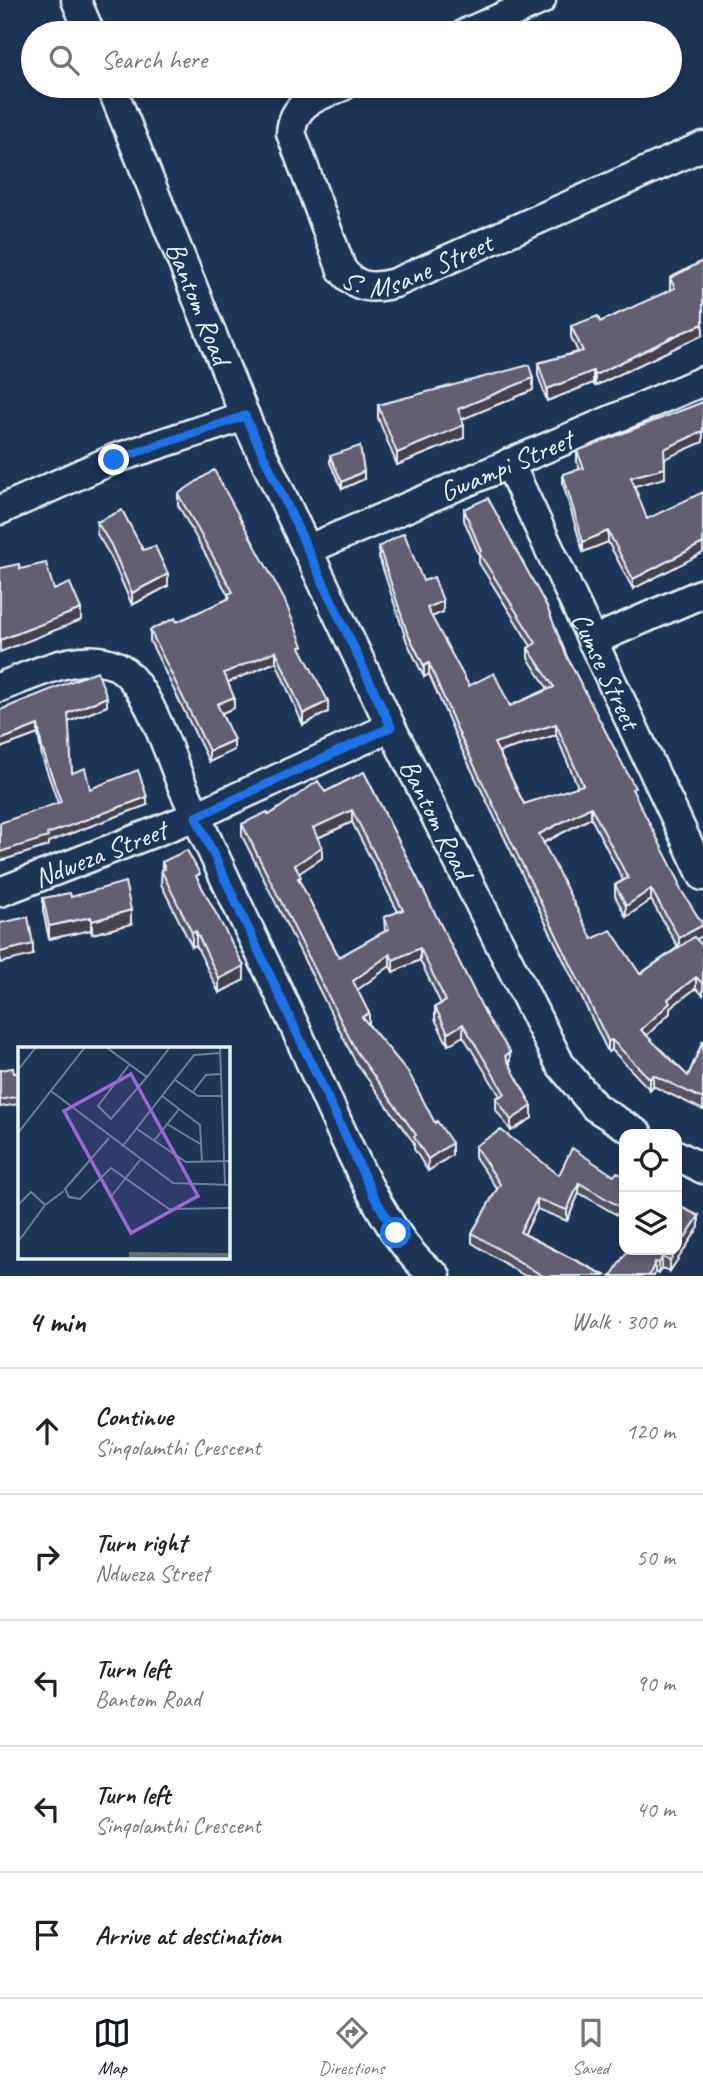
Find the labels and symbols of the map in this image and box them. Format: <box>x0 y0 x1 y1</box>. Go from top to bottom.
street label: S. Msane Street <box>335 224 500 305</box>
street label: Bantom Road <box>158 237 241 373</box>
street label: Gwampi Street <box>434 420 581 509</box>
route end <box>98 444 129 475</box>
street label: Cumse Street <box>564 607 649 737</box>
street label: Bantom Road <box>392 753 483 888</box>
street label: Ndweza Street <box>29 811 175 895</box>
inset map <box>18 1047 229 1258</box>
route start <box>380 1217 411 1248</box>

